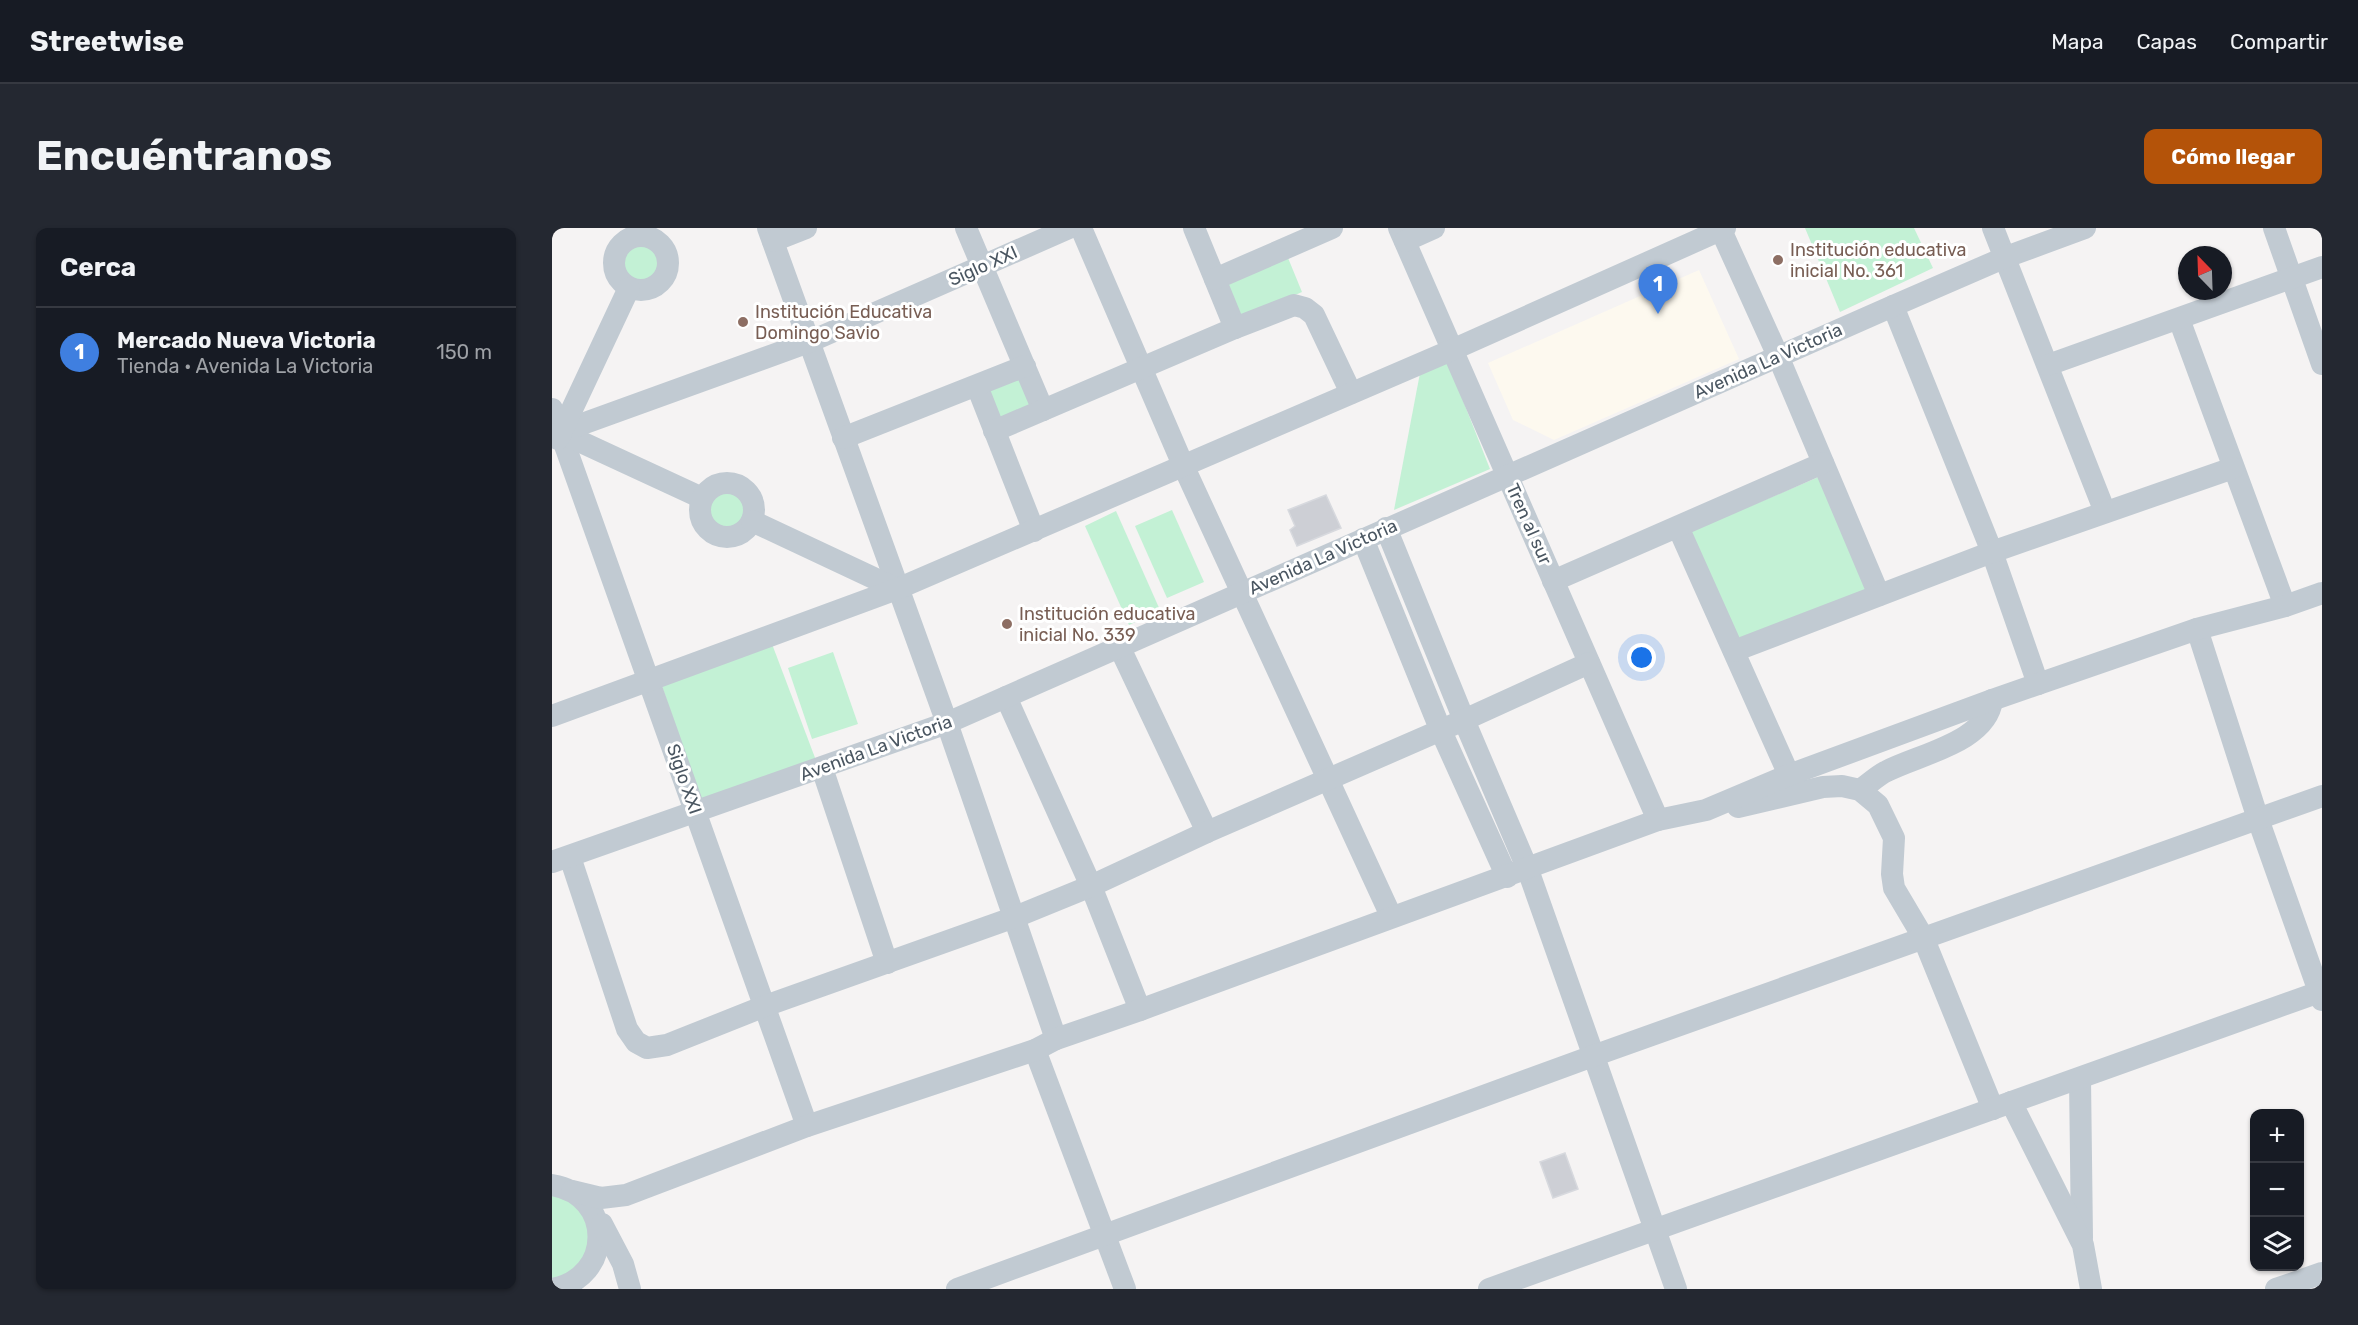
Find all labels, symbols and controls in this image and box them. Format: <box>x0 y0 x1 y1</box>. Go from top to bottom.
text: Streetwise <box>30 25 184 58</box>
text: Mapa <box>2051 29 2104 54</box>
text: Capas <box>2137 29 2197 54</box>
text: Compartir <box>2230 29 2328 54</box>
button: Cómo llegar <box>2144 129 2322 184</box>
text: Encuéntranos <box>36 131 332 181</box>
place label: Institución educativa inicial No. 361 <box>1790 239 1967 282</box>
street label: Siglo XXI <box>945 241 1021 291</box>
north arrow <box>2178 246 2232 300</box>
text: Cerca <box>60 252 136 283</box>
marker: Institución educativa inicial No. 361 <box>1771 253 1785 267</box>
pin: 1 <box>1638 264 1678 314</box>
place label: Institución Educativa Domingo Savio <box>755 301 932 344</box>
marker: Institución Educativa Domingo Savio <box>736 315 750 329</box>
street label: Avenida La Victoria <box>1690 318 1846 404</box>
text: Mercado Nueva Victoria <box>117 327 376 354</box>
text: 1 <box>75 340 84 364</box>
text: 150 m <box>436 340 492 364</box>
text: Tienda · Avenida La Victoria <box>117 354 373 378</box>
street label: Tren al sur <box>1501 480 1557 568</box>
street label: Avenida La Victoria <box>1245 514 1401 600</box>
place label: Institución educativa inicial No. 339 <box>1019 603 1196 646</box>
marker: Institución educativa inicial No. 339 <box>1000 617 1014 631</box>
your location <box>1627 643 1656 672</box>
street label: Avenida La Victoria <box>797 710 955 786</box>
street label: Siglo XXI <box>662 741 706 817</box>
map controls <box>2250 1109 2304 1271</box>
button: + <box>2250 1109 2304 1163</box>
button: − <box>2250 1163 2304 1217</box>
button: layers <box>2250 1217 2304 1271</box>

